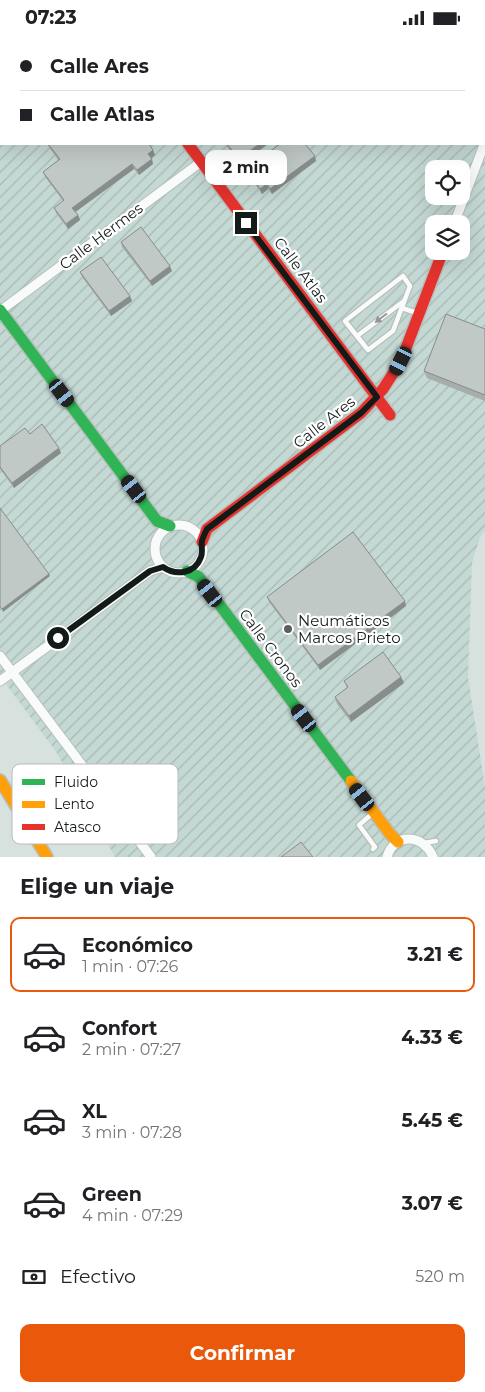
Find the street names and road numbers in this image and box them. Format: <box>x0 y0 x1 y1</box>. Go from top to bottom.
street label: Calle Hermes <box>55 198 147 274</box>
street label: Calle Atlas <box>270 233 332 307</box>
street label: Calle Ares <box>289 392 359 452</box>
street label: Calle Cronos <box>235 605 307 691</box>

